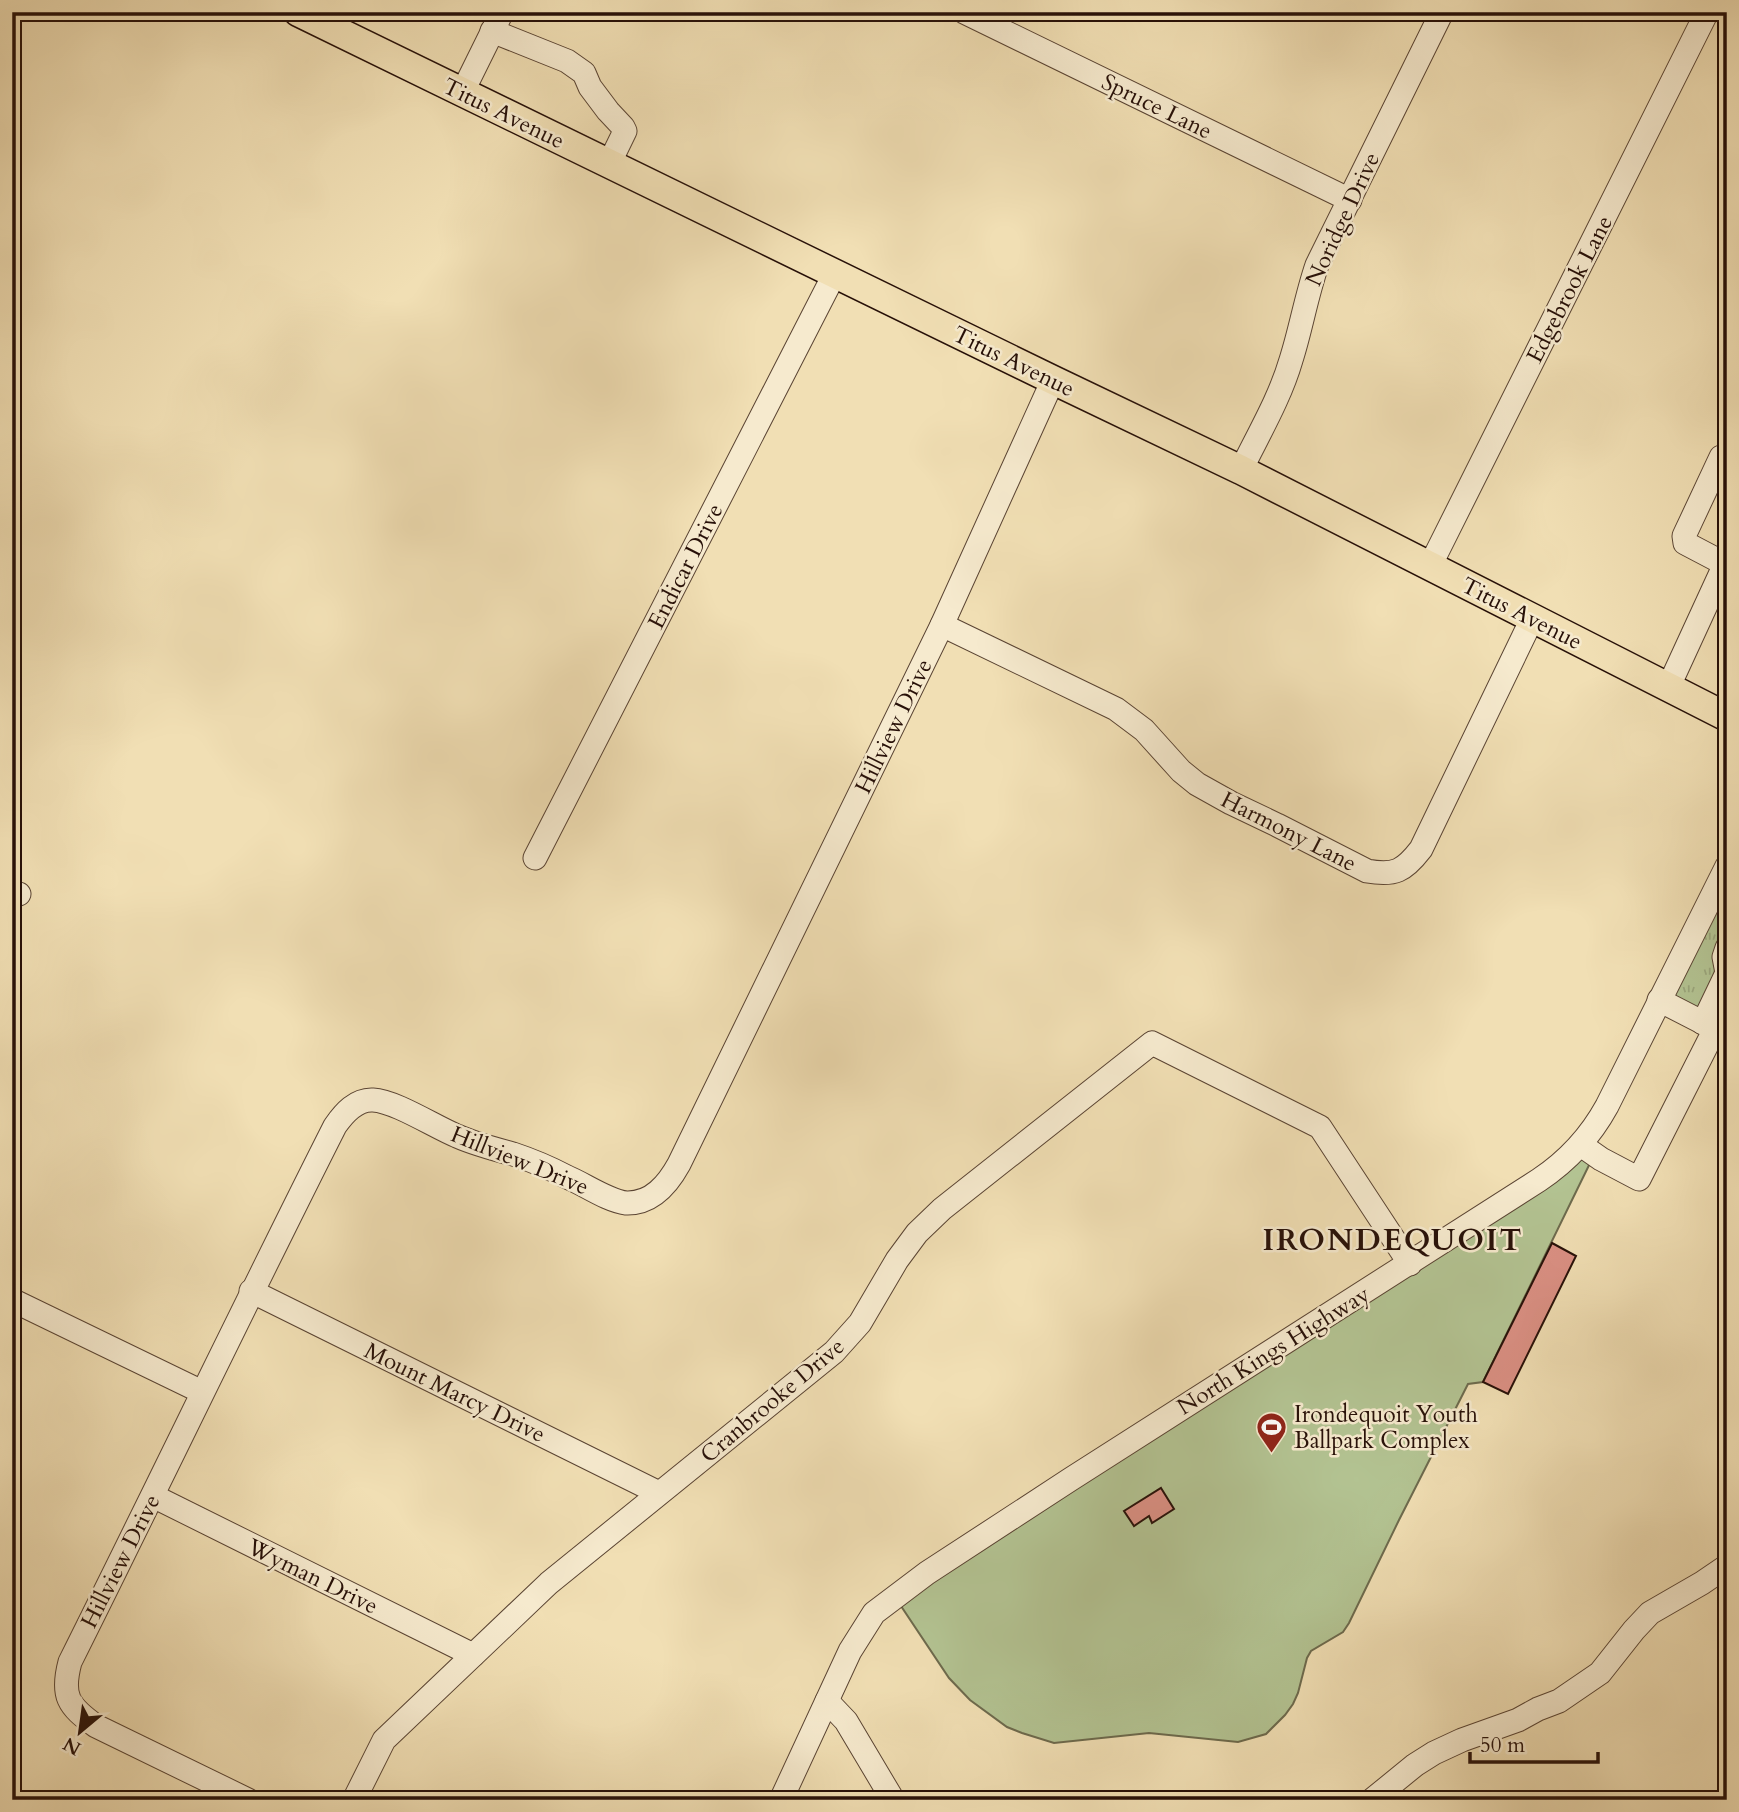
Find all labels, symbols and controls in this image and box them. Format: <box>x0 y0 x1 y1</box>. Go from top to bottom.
street label: Spruce Lane <box>1096 66 1217 147</box>
street label: Titus Avenue <box>438 71 570 156</box>
street label: Noridge Drive <box>1298 147 1387 291</box>
street label: Edgebrook Lane <box>1519 210 1620 368</box>
street label: Titus Avenue <box>948 319 1080 404</box>
street label: Endicar Drive <box>641 498 730 634</box>
street label: Titus Avenue <box>1456 570 1587 657</box>
street label: Hillview Drive <box>847 654 939 799</box>
street label: Harmony Lane <box>1216 784 1362 879</box>
street label: Hillview Drive <box>446 1119 593 1202</box>
district label: IRONDEQUOIT <box>1263 1220 1523 1261</box>
street label: North Kings Highway <box>1171 1279 1375 1422</box>
street label: Cranbrooke Drive <box>694 1331 851 1470</box>
street label: Mount Marcy Drive <box>359 1335 550 1450</box>
place label: Irondequoit Youth Ballpark Complex <box>1294 1399 1478 1456</box>
sports icon: Irondequoit Youth Ballpark Complex <box>1254 1410 1288 1454</box>
street label: Hillview Drive <box>73 1489 167 1633</box>
street label: Wyman Drive <box>241 1531 383 1621</box>
north arrow <box>46 1696 116 1766</box>
scale bar <box>1470 1721 1597 1765</box>
text: N <box>58 1730 86 1761</box>
text: 50 m <box>1480 1731 1525 1760</box>

